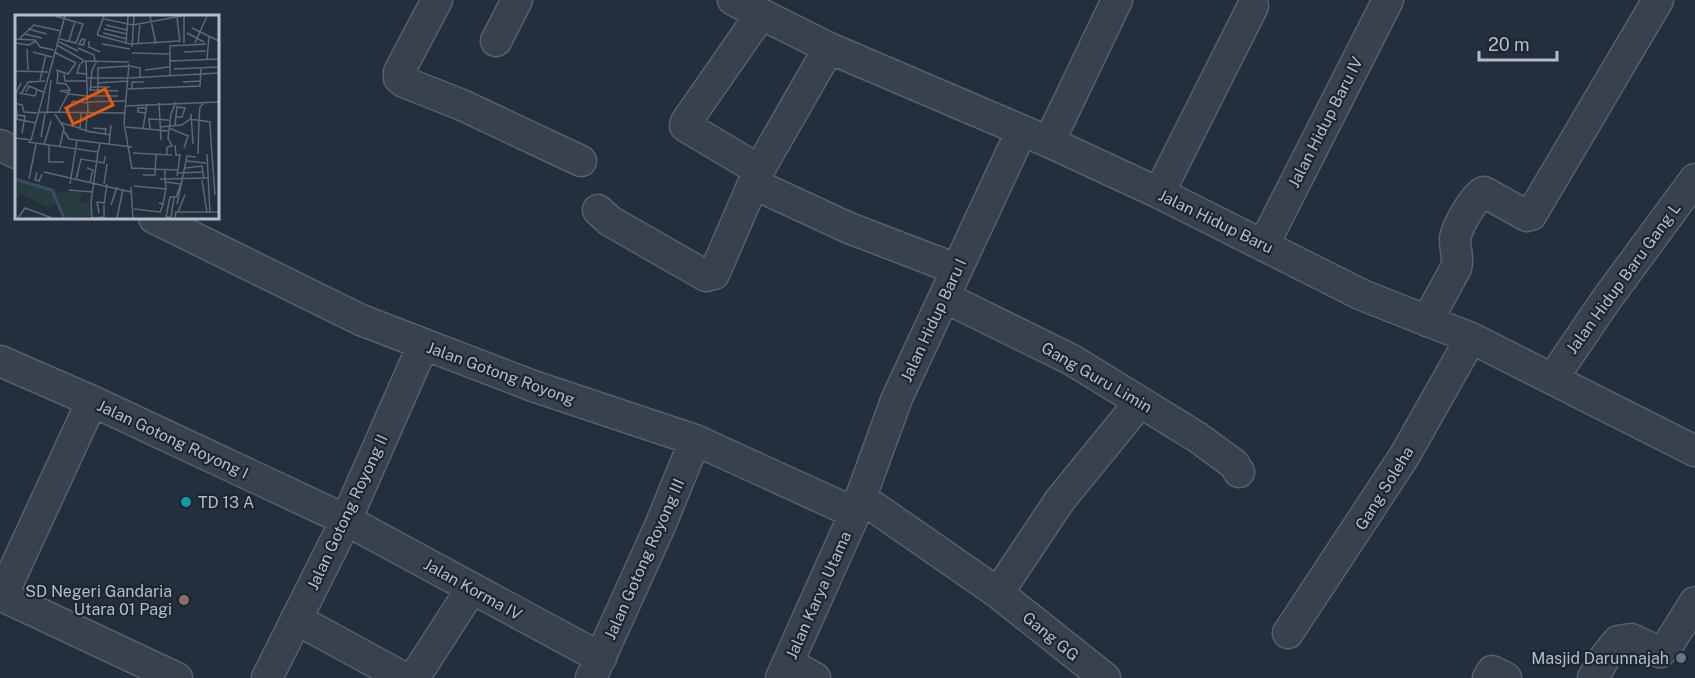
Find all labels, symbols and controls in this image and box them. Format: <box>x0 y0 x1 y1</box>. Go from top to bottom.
inset map <box>15 15 219 219</box>
scale bar <box>1479 24 1557 62</box>
text: 20 m <box>1488 34 1530 55</box>
street label: Jalan Hidup Baru IV <box>1284 53 1367 191</box>
street label: Jalan Hidup Baru <box>1155 185 1276 257</box>
street label: Jalan Hidup Baru Gang L <box>1562 199 1685 358</box>
street label: Jalan Hidup Baru I <box>897 256 970 385</box>
street label: Jalan Gotong Royong <box>424 338 578 409</box>
street label: Gang Guru Limin <box>1038 338 1155 417</box>
street label: Jalan Gotong Royong I <box>94 396 252 483</box>
street label: Jalan Gotong Royong II <box>303 431 392 593</box>
street label: Gang Soleha <box>1351 443 1418 534</box>
street label: Jalan Gotong Royong III <box>600 476 689 643</box>
place label: TD 13 A <box>198 493 254 512</box>
marker: TD 13 A <box>179 495 193 509</box>
street label: Jalan Karya Utama <box>782 528 855 662</box>
street label: Jalan Korma IV <box>420 555 525 624</box>
place label: SD Negeri Gandaria Utara 01 Pagi <box>25 582 172 619</box>
marker: SD Negeri Gandaria Utara 01 Pagi <box>177 593 191 607</box>
street label: Gang GG <box>1019 608 1083 665</box>
place label: Masjid Darunnajah <box>1531 649 1669 668</box>
marker: Masjid Darunnajah <box>1674 651 1688 665</box>

